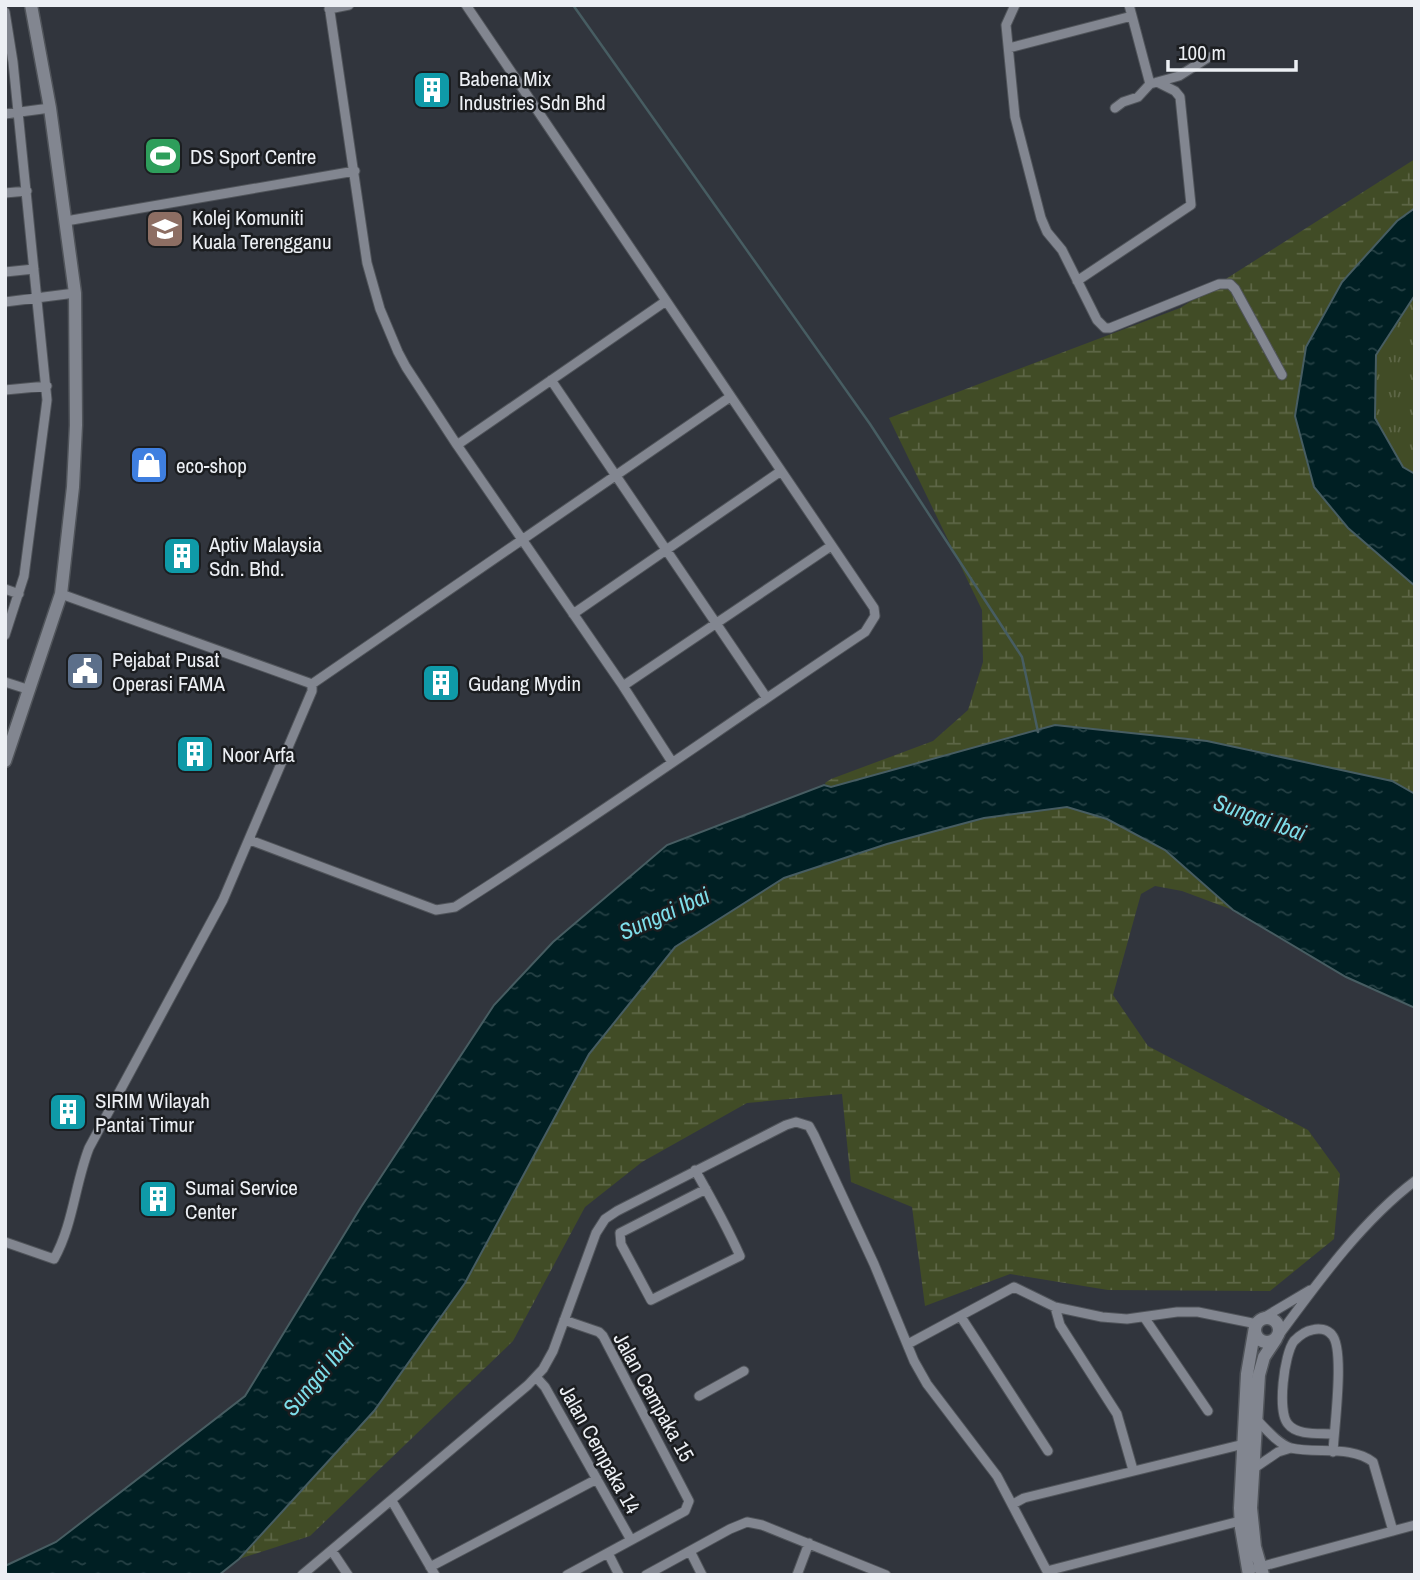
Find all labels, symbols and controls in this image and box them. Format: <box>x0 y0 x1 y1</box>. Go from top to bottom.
scale bar <box>1168 28 1296 72</box>
text: 100 m <box>1178 38 1226 67</box>
place label: Babena Mix Industries Sdn Bhd <box>459 64 605 117</box>
building icon: Babena Mix Industries Sdn Bhd <box>411 69 453 111</box>
sports icon: DS Sport Centre <box>142 135 184 177</box>
place label: DS Sport Centre <box>190 142 316 171</box>
place label: Kolej Komuniti Kuala Terengganu <box>192 203 331 256</box>
school or university icon: Kolej Komuniti Kuala Terengganu <box>144 208 186 250</box>
shop icon: eco-shop <box>128 444 170 486</box>
place label: eco-shop <box>176 451 247 480</box>
place label: Aptiv Malaysia Sdn. Bhd. <box>208 530 322 583</box>
building icon: Aptiv Malaysia Sdn. Bhd. <box>161 535 203 577</box>
place label: Pejabat Pusat Operasi FAMA <box>112 645 225 698</box>
public building icon: Pejabat Pusat Operasi FAMA <box>64 650 106 692</box>
building icon: Gudang Mydin <box>420 662 462 704</box>
place label: Gudang Mydin <box>468 669 581 698</box>
building icon: Noor Arfa <box>174 733 216 775</box>
place label: Noor Arfa <box>222 740 295 769</box>
water label: Sungai Ibai <box>1209 786 1311 848</box>
water label: Sungai Ibai <box>614 879 715 947</box>
place label: SIRIM Wilayah Pantai Timur <box>95 1086 210 1139</box>
building icon: SIRIM Wilayah Pantai Timur <box>47 1091 89 1133</box>
place label: Sumai Service Center <box>185 1173 298 1226</box>
building icon: Sumai Service Center <box>137 1178 179 1220</box>
street label: Jalan Cempaka 15 <box>607 1327 701 1467</box>
water label: Sungai Ibai <box>275 1328 361 1422</box>
street label: Jalan Cempaka 14 <box>553 1379 648 1519</box>

